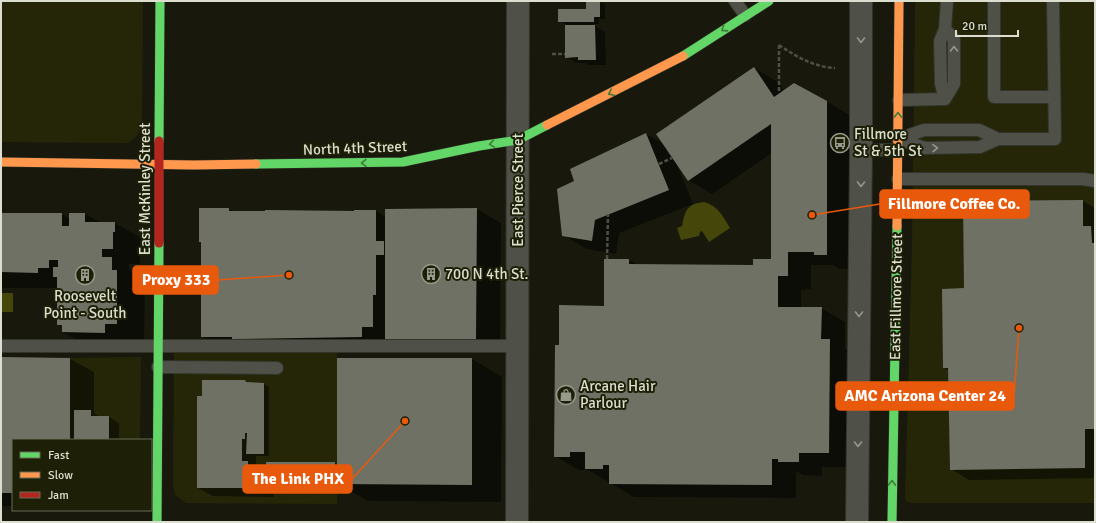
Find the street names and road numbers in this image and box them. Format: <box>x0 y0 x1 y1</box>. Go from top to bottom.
street label: East McKinley Street <box>136 123 154 255</box>
street label: East Pierce Street <box>509 133 527 247</box>
street label: North 4th Street <box>302 137 408 159</box>
street label: East Fillmore Street <box>886 234 906 360</box>

